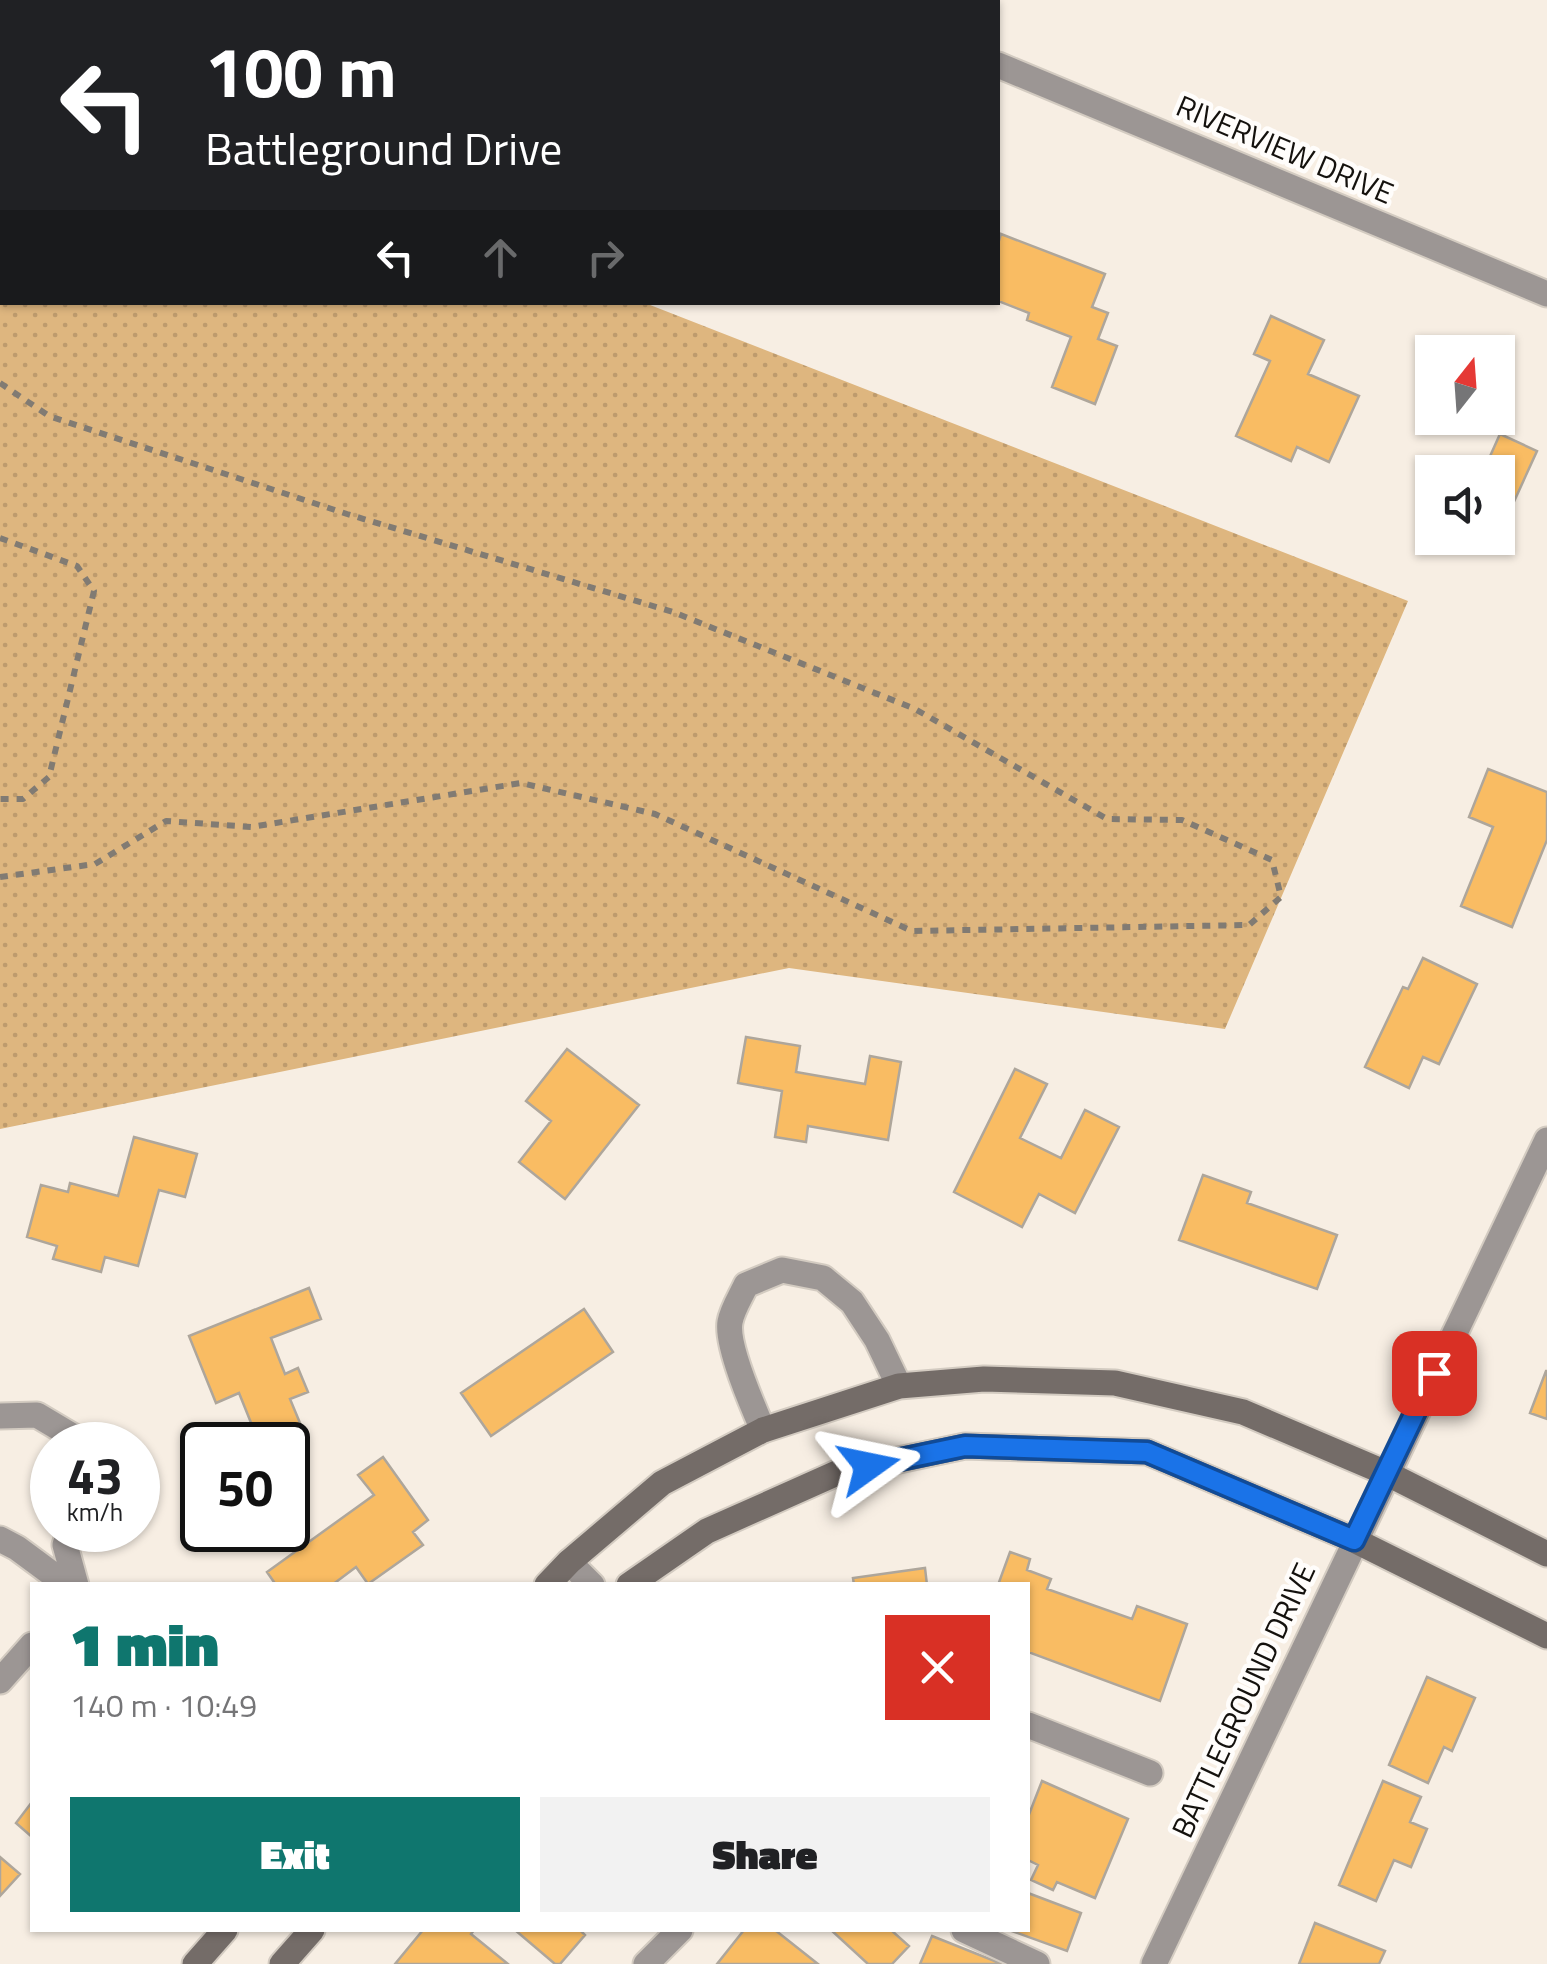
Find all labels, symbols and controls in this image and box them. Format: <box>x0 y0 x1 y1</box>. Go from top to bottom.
text: 100 m <box>205 18 397 124</box>
icon: left <box>40 40 170 170</box>
street label: RIVERVIEW DRIVE <box>1169 83 1401 215</box>
text: Battleground Drive <box>205 114 562 182</box>
icon: left <box>368 230 423 285</box>
icon: ahead <box>473 230 528 285</box>
icon: right <box>578 230 633 285</box>
north arrow <box>1415 335 1515 435</box>
map controls <box>1415 335 1515 555</box>
button: sound <box>1415 455 1515 555</box>
pin <box>1392 1331 1477 1416</box>
icon: arrive <box>1407 1346 1462 1401</box>
position arrow <box>817 1414 921 1518</box>
speed limit sign: 50 <box>180 1422 310 1552</box>
text: 43 <box>67 1437 123 1513</box>
text: km/h <box>67 1493 123 1531</box>
street label: BATTLEGROUND DRIVE <box>1159 1555 1327 1845</box>
text: 1 min <box>70 1598 219 1689</box>
button: close <box>885 1615 990 1720</box>
text: 140 m · 10:49 <box>70 1681 257 1729</box>
button: Exit <box>70 1797 520 1912</box>
button: Share <box>540 1797 990 1912</box>

